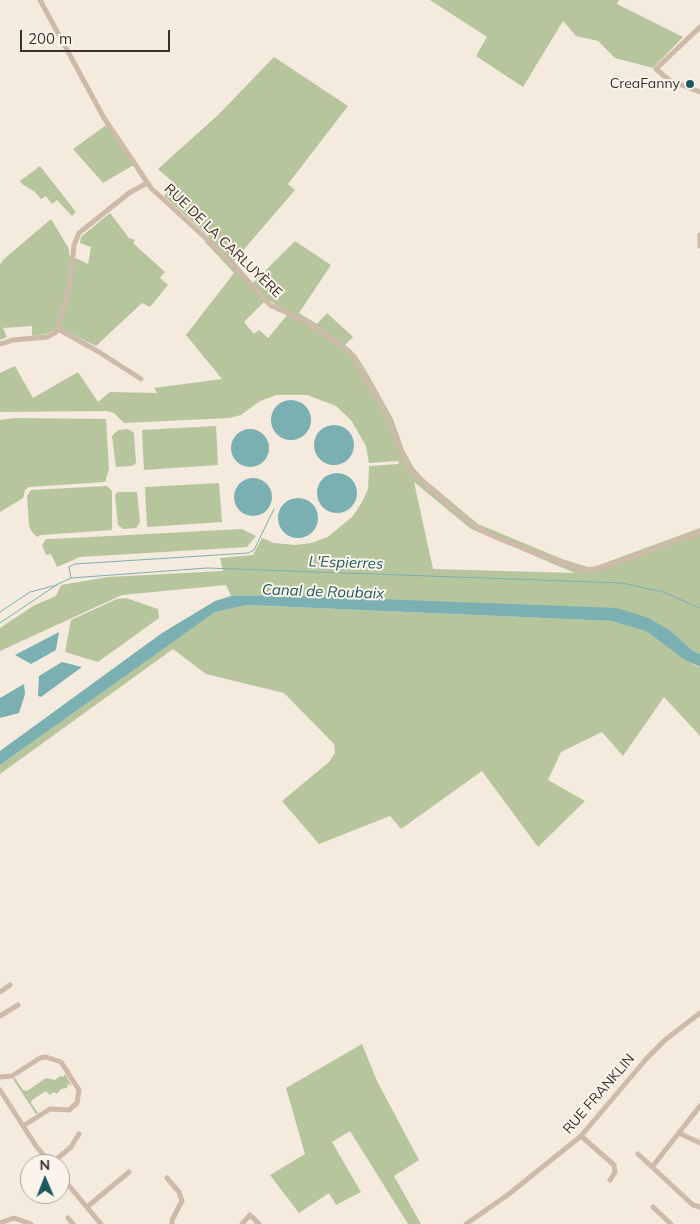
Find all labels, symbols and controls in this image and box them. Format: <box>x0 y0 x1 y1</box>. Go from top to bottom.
scale bar <box>22 20 172 52</box>
text: 200 m <box>28 29 72 48</box>
place label: CreaFanny <box>610 76 680 92</box>
marker: CreaFanny <box>684 78 696 90</box>
street label: RUE DE LA CARLUYÈRE <box>161 180 285 302</box>
water label: L'Espierres <box>308 553 384 573</box>
water label: Canal de Roubaix <box>262 581 384 603</box>
street label: RUE FRANKLIN <box>560 1051 638 1137</box>
north arrow <box>20 1154 70 1204</box>
text: N <box>39 1156 50 1174</box>

